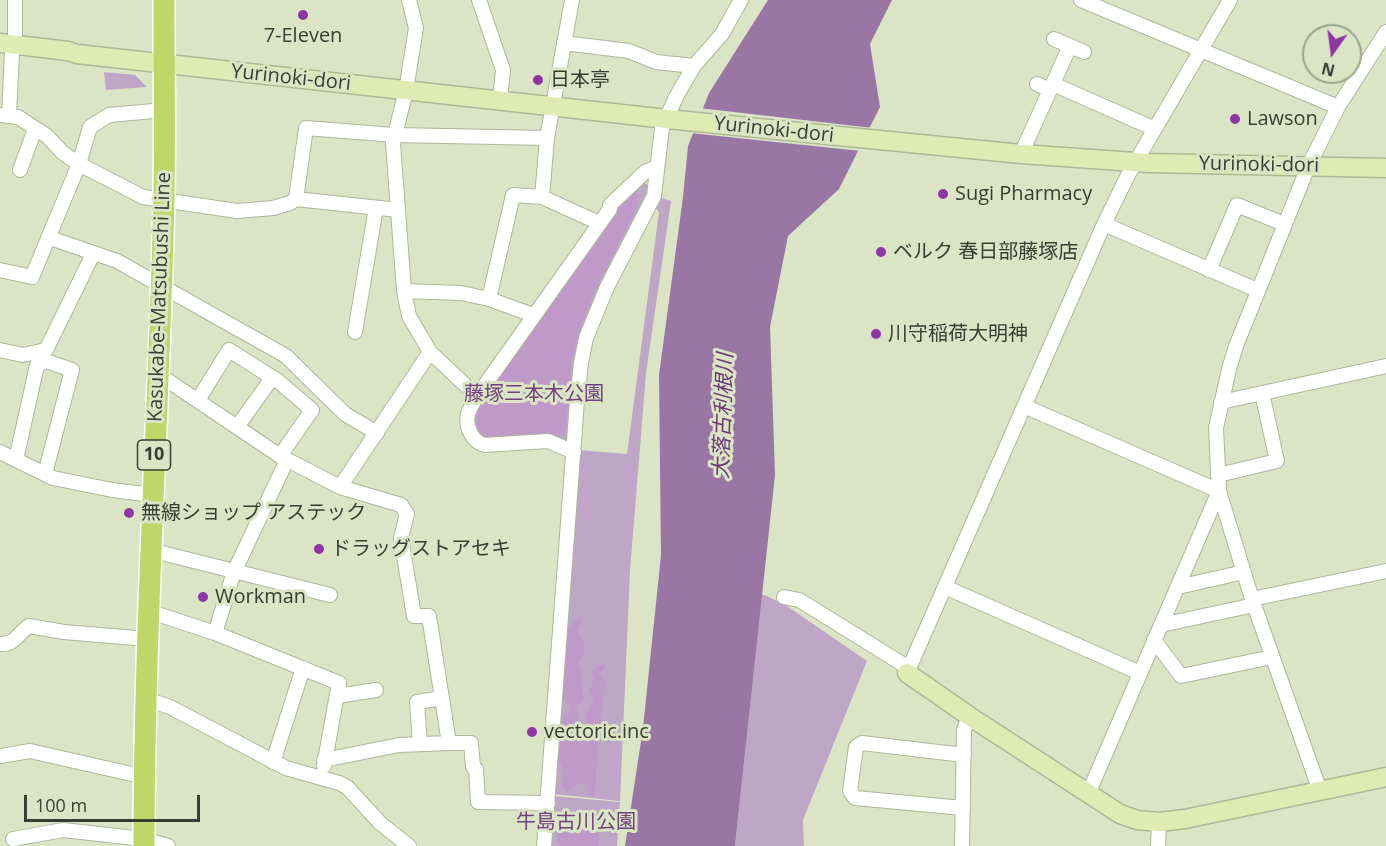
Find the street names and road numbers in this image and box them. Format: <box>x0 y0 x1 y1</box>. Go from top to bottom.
street label: Yurinoki-dori <box>230 60 352 96</box>
street label: Yurinoki-dori <box>713 112 835 148</box>
street label: Yurinoki-dori <box>1199 152 1319 178</box>
street label: Kasukabe-Matsubushi Line <box>144 172 176 422</box>
road number: 10 <box>138 440 170 470</box>

